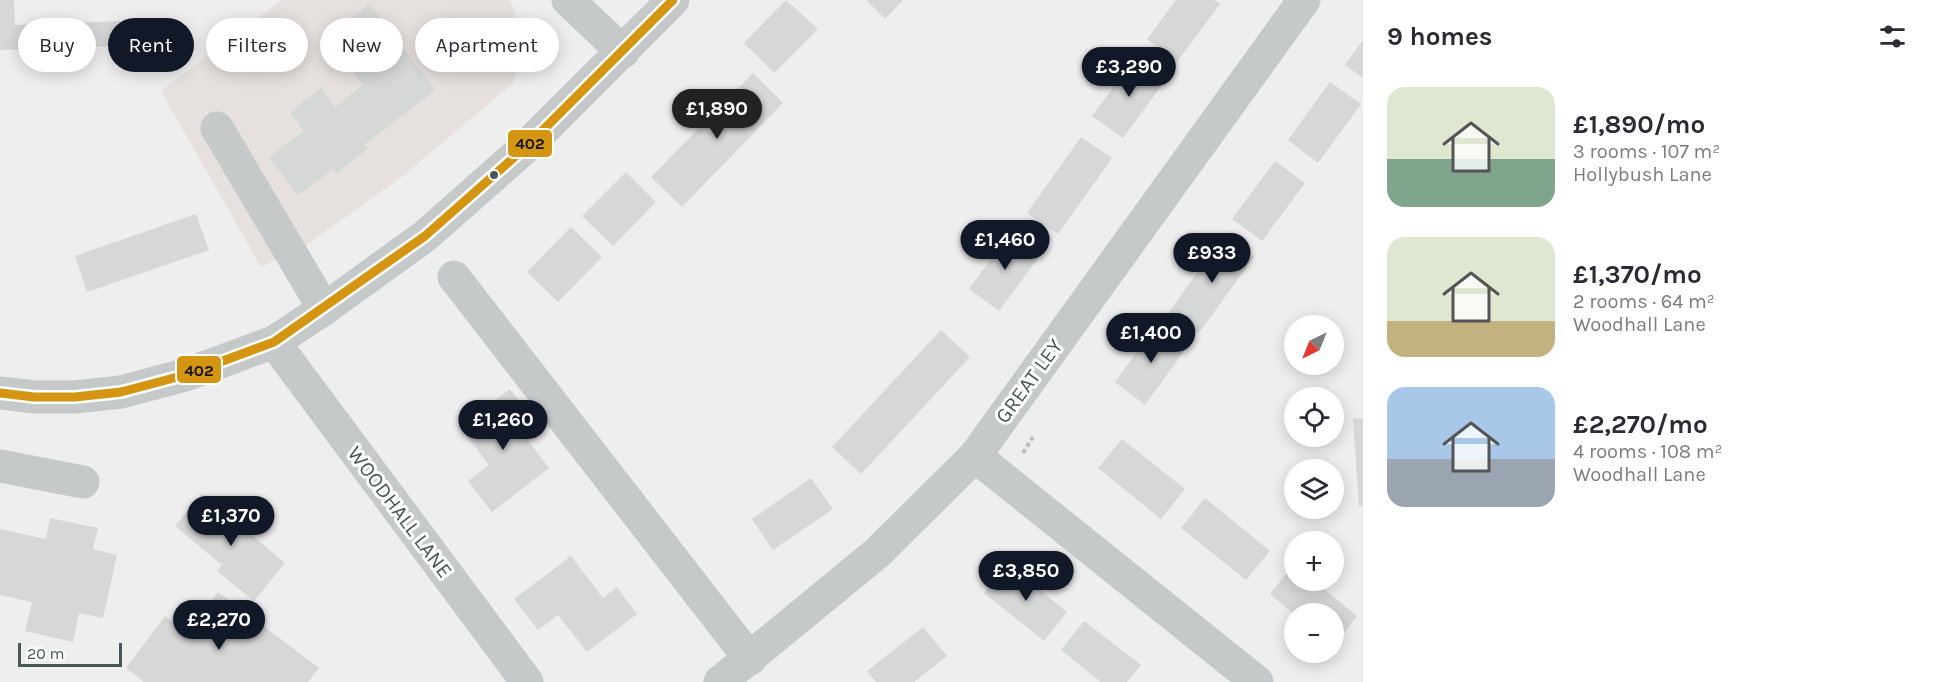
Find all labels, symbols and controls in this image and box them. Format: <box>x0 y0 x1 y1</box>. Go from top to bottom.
chip: Buy <box>18 18 96 72</box>
chip: Rent <box>108 18 194 72</box>
chip: Filters <box>206 18 308 72</box>
chip: New <box>320 18 403 72</box>
chip: Apartment <box>415 18 559 72</box>
icon: filters <box>1876 20 1909 53</box>
text: 9 homes <box>1387 21 1493 52</box>
pin: £3,290 <box>1080 47 1178 98</box>
text: £3,290 <box>1096 55 1162 78</box>
pin: £1,890 <box>668 89 766 140</box>
text: £1,890 <box>686 97 748 120</box>
text: £1,890/mo <box>1573 109 1705 140</box>
icon: home <box>1435 111 1507 183</box>
line badge: 402 <box>507 129 553 158</box>
text: 402 <box>515 134 545 153</box>
text: 3 rooms · 107 m² <box>1573 140 1720 163</box>
text: Hollybush Lane <box>1573 163 1712 186</box>
unlabelled marker <box>488 169 500 181</box>
pin: £1,460 <box>956 220 1054 271</box>
text: £1,460 <box>975 228 1035 251</box>
pin: £933 <box>1176 233 1248 284</box>
text: £933 <box>1187 241 1237 264</box>
text: £1,370/mo <box>1573 259 1702 290</box>
icon: home <box>1435 261 1507 333</box>
text: 2 rooms · 64 m² <box>1573 290 1715 313</box>
pin: £1,400 <box>1102 313 1200 364</box>
text: Woodhall Lane <box>1573 313 1706 336</box>
north arrow <box>1284 315 1344 375</box>
map controls <box>1284 315 1344 663</box>
text: £1,400 <box>1120 321 1182 344</box>
street label: GREAT LEY <box>990 334 1068 428</box>
line badge: 402 <box>176 355 222 384</box>
text: 402 <box>184 361 214 380</box>
button: locate <box>1284 387 1344 447</box>
pin: £1,260 <box>454 400 552 451</box>
text: £1,260 <box>472 408 534 431</box>
text: £2,270/mo <box>1573 409 1708 440</box>
icon: home <box>1435 411 1507 483</box>
text: 4 rooms · 108 m² <box>1573 440 1723 463</box>
street label: WOODHALL LANE <box>343 441 457 583</box>
button: layers <box>1284 459 1344 519</box>
text: Woodhall Lane <box>1573 463 1706 486</box>
pin: £1,370 <box>182 496 280 547</box>
text: £1,370 <box>201 504 261 527</box>
button: + <box>1284 531 1344 591</box>
pin: £3,850 <box>977 551 1075 602</box>
text: £3,850 <box>993 559 1059 582</box>
pin: £2,270 <box>170 600 268 651</box>
button: − <box>1284 603 1344 663</box>
text: £2,270 <box>187 608 251 631</box>
scale bar <box>18 640 122 668</box>
text: 20 m <box>27 644 65 663</box>

